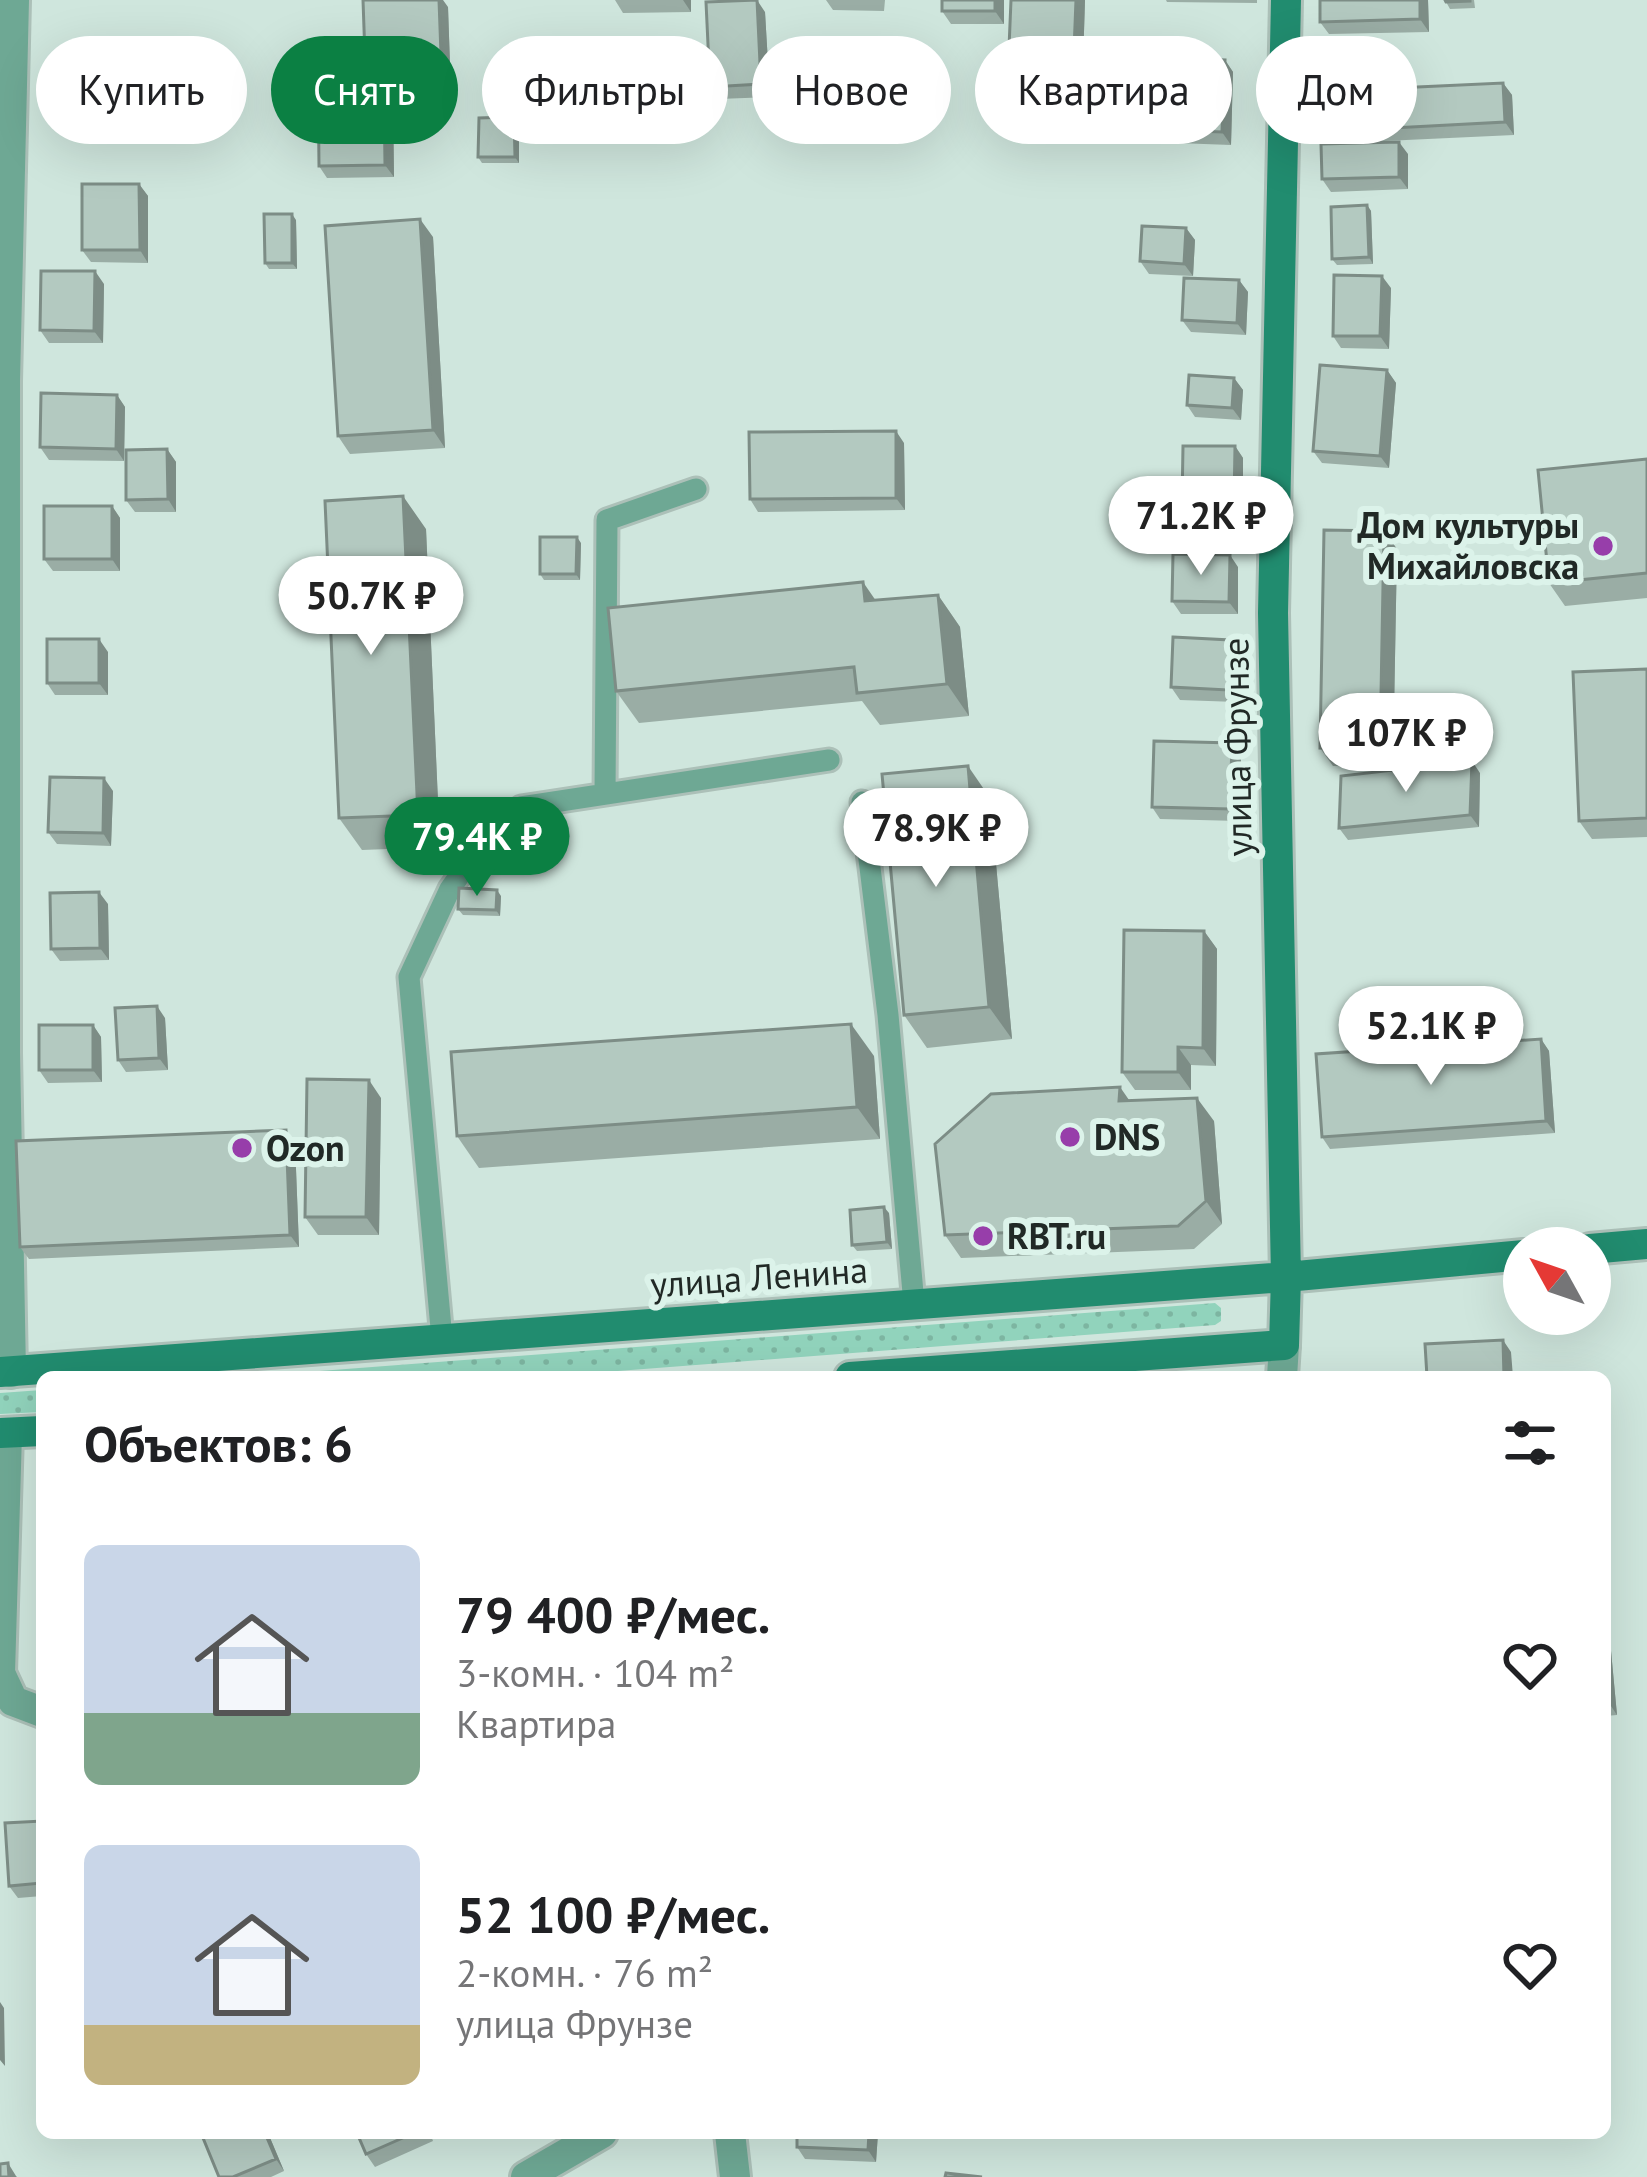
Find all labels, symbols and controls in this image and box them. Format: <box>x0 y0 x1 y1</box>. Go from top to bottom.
chip: Купить <box>36 36 247 144</box>
chip: Снять <box>271 36 458 144</box>
chip: Фильтры <box>482 36 728 144</box>
chip: Новое <box>752 36 951 144</box>
chip: Квартира <box>975 36 1232 144</box>
chip: Дом <box>1256 36 1417 144</box>
pin: 71.2K ₽ <box>1090 476 1312 578</box>
text: 71.2K ₽ <box>1136 489 1266 540</box>
place label: Дом культуры Михайловска <box>1358 501 1579 589</box>
marker: Дом культуры Михайловска <box>1590 533 1616 559</box>
pin: 50.7K ₽ <box>260 556 482 658</box>
text: 50.7K ₽ <box>306 569 436 620</box>
street label: улица Фрунзе <box>1211 637 1262 857</box>
pin: 107K ₽ <box>1308 693 1504 795</box>
text: 107K ₽ <box>1345 706 1467 757</box>
pin: 78.9K ₽ <box>825 788 1047 890</box>
pin: 79.4K ₽ <box>366 797 588 899</box>
text: 78.9K ₽ <box>871 801 1001 852</box>
text: 79.4K ₽ <box>412 810 542 861</box>
pin: 52.1K ₽ <box>1320 986 1542 1088</box>
text: 52.1K ₽ <box>1366 999 1496 1050</box>
place label: DNS <box>1094 1113 1160 1160</box>
place label: Ozon <box>266 1124 345 1171</box>
marker: DNS <box>1057 1124 1083 1150</box>
marker: Ozon <box>229 1135 255 1161</box>
place label: RBT.ru <box>1007 1212 1106 1259</box>
marker: RBT.ru <box>970 1223 996 1249</box>
north arrow <box>1503 1227 1611 1335</box>
map controls <box>1503 1227 1611 1335</box>
street label: улица Ленина <box>649 1245 869 1308</box>
text: Объектов: 6 <box>84 1410 353 1476</box>
icon: filters <box>1497 1410 1563 1476</box>
text: 79 400 ₽/мес. <box>456 1581 770 1647</box>
icon: home <box>180 1593 324 1737</box>
icon: heart <box>1497 1632 1563 1698</box>
text: 3-комн. · 104 m² <box>456 1647 734 1698</box>
text: Квартира <box>456 1698 616 1749</box>
text: 52 100 ₽/мес. <box>456 1881 770 1947</box>
icon: home <box>180 1893 324 2037</box>
icon: heart <box>1497 1932 1563 1998</box>
text: 2-комн. · 76 m² <box>456 1947 713 1998</box>
text: улица Фрунзе <box>456 1998 693 2049</box>

